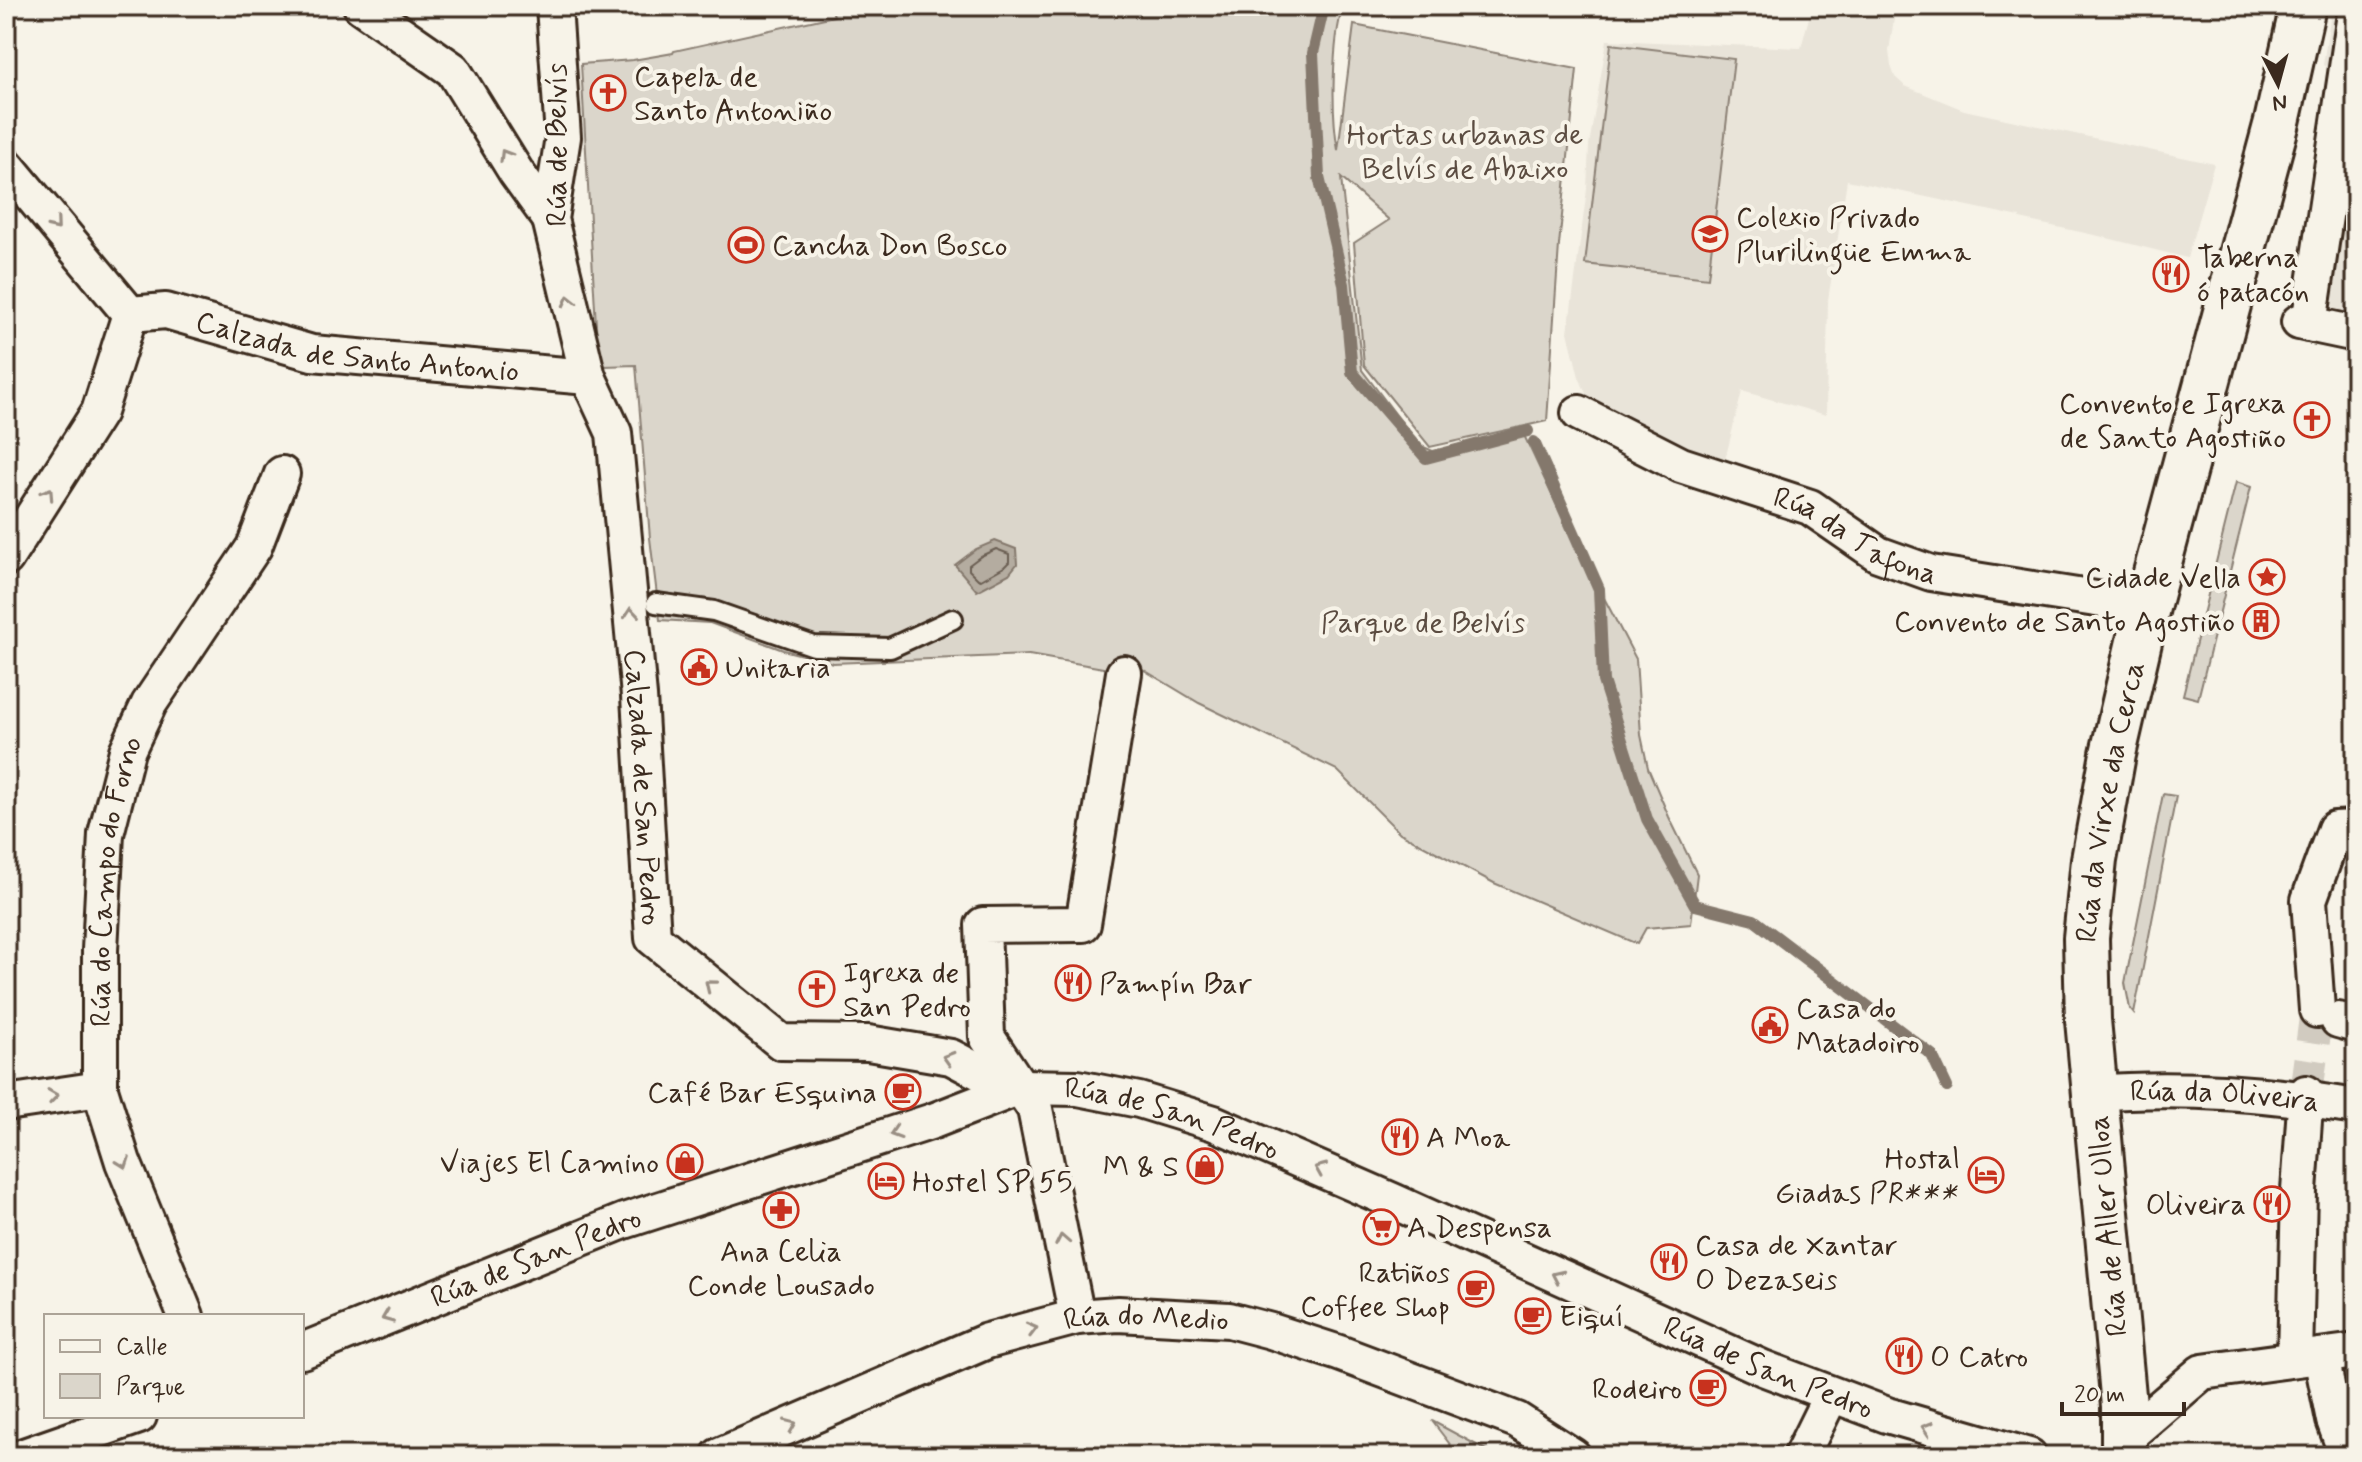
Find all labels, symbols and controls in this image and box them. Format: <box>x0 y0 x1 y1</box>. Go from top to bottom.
north arrow <box>2238 44 2318 124</box>
place label: Capela de Santo Antoniño <box>634 58 832 131</box>
street label: Rúa de Belvís <box>538 63 577 227</box>
church icon: Capela de Santo Antoniño <box>589 74 627 112</box>
text: N <box>2271 87 2289 117</box>
park label: Hortas urbanas de Belvís de Abaixo <box>1347 116 1583 189</box>
one-way arrow <box>500 149 515 164</box>
place label: Colexio Privado Plurilingüe Emma <box>1736 199 1972 275</box>
school or university icon: Colexio Privado Plurilingüe Emma <box>1691 215 1729 253</box>
one-way arrow <box>45 216 60 231</box>
sports icon: Cancha Don Bosco <box>727 226 765 264</box>
place label: Cancha Don Bosco <box>772 227 1008 266</box>
place label: Taberna ó patacón <box>2197 239 2309 312</box>
restaurant icon: Taberna ó patacón <box>2152 255 2190 293</box>
one-way arrow <box>561 295 578 309</box>
street label: Calzada de Santo Antonio <box>191 303 521 392</box>
place label: Convento e Igrexa de Santo Agostiño <box>2059 385 2286 458</box>
church icon: Convento e Igrexa de Santo Agostiño <box>2293 401 2331 439</box>
street label: Rúa da Tafona <box>1768 478 1943 595</box>
one-way arrow <box>38 487 53 501</box>
place icon: Cidade Vella <box>2248 558 2286 596</box>
place label: Cidade Vella <box>2085 559 2241 598</box>
building icon: Convento de Santo Agostiño <box>2242 602 2280 640</box>
place label: Convento de Santo Agostiño <box>1894 603 2235 642</box>
park label: Parque de Belvís <box>1321 604 1525 643</box>
one-way arrow <box>623 606 640 619</box>
street label: Calzada de San Pedro <box>614 647 670 926</box>
public building icon: Unitaria <box>680 648 718 686</box>
place label: Unitaria <box>725 649 831 688</box>
street label: Rúa da Virxe da Cerca <box>2068 658 2155 944</box>
street label: Rúa do Campo do Forno <box>82 730 152 1027</box>
place label: Igrexa de San Pedro <box>843 954 971 1027</box>
restaurant icon: Pampín Bar <box>1054 964 1092 1002</box>
place label: Pampín Bar <box>1099 965 1253 1004</box>
church icon: Igrexa de San Pedro <box>798 970 836 1008</box>
one-way arrow <box>705 980 720 995</box>
place label: Casa do Matadoiro <box>1796 990 1920 1063</box>
public building icon: Casa do Matadoiro <box>1751 1006 1789 1044</box>
one-way arrow <box>942 1051 956 1067</box>
street label: Rúa de San Pedro <box>1064 1070 1285 1170</box>
street label: Rúa da Oliveira <box>2130 1072 2322 1122</box>
cafe icon: Café Bar Esquina <box>884 1073 922 1111</box>
place label: Café Bar Esquina <box>647 1074 877 1113</box>
one-way arrow <box>46 1088 60 1105</box>
street label: Rúa de Aller Ulloa <box>2079 1114 2138 1338</box>
restaurant icon: A Moa <box>1381 1118 1419 1156</box>
place label: A Moa <box>1426 1119 1511 1158</box>
one-way arrow <box>888 1124 902 1140</box>
place label: Hostal Giadas PR*** <box>1775 1140 1960 1213</box>
shop icon: Viajes El Camino <box>666 1143 704 1181</box>
place label: Viajes El Camino <box>440 1144 659 1183</box>
shop icon: M & S <box>1186 1147 1224 1185</box>
place label: M & S <box>1103 1148 1179 1187</box>
one-way arrow <box>114 1155 131 1169</box>
hotel icon: Hostal Giadas PR*** <box>1967 1156 2005 1194</box>
hotel icon: Hostel SP 55 <box>867 1162 905 1200</box>
place label: Hostel SP 55 <box>912 1163 1072 1202</box>
one-way arrow <box>1314 1163 1328 1179</box>
restaurant icon: Oliveira <box>2253 1185 2291 1223</box>
place label: Oliveira <box>2146 1186 2246 1225</box>
pharmacy icon: Ana Celia Conde Lousado <box>762 1191 800 1229</box>
street label: Rúa de San Pedro <box>425 1199 646 1318</box>
supermarket icon: A Despensa <box>1362 1208 1400 1246</box>
place label: A Despensa <box>1407 1209 1552 1248</box>
place label: Casa de Xantar O Dezaseis <box>1695 1227 1898 1300</box>
place label: Ana Celia Conde Lousado <box>687 1233 875 1306</box>
one-way arrow <box>1054 1234 1071 1247</box>
restaurant icon: Casa de Xantar O Dezaseis <box>1650 1243 1688 1281</box>
place label: Ratiños Coffee Shop <box>1300 1254 1450 1327</box>
cafe icon: Ratiños Coffee Shop <box>1457 1270 1495 1308</box>
one-way arrow <box>1551 1270 1566 1286</box>
street label: Rúa do Medio <box>1059 1296 1230 1341</box>
cafe icon: Eiquí <box>1514 1297 1552 1335</box>
place label: Eiquí <box>1559 1298 1624 1337</box>
one-way arrow <box>381 1307 395 1323</box>
street label: Rúa de San Pedro <box>1657 1307 1878 1429</box>
legend <box>44 1314 304 1418</box>
one-way arrow <box>1025 1321 1039 1338</box>
text: Calle <box>116 1332 168 1363</box>
restaurant icon: O Catro <box>1885 1337 1923 1375</box>
place label: O Catro <box>1930 1338 2028 1377</box>
scale bar <box>2062 1366 2184 1416</box>
cafe icon: Rodeiro <box>1689 1369 1727 1407</box>
place label: Rodeiro <box>1592 1370 1682 1409</box>
text: Parque <box>116 1372 185 1403</box>
text: 20 m <box>2074 1380 2125 1411</box>
one-way arrow <box>783 1419 797 1435</box>
one-way arrow <box>1921 1421 1934 1437</box>

